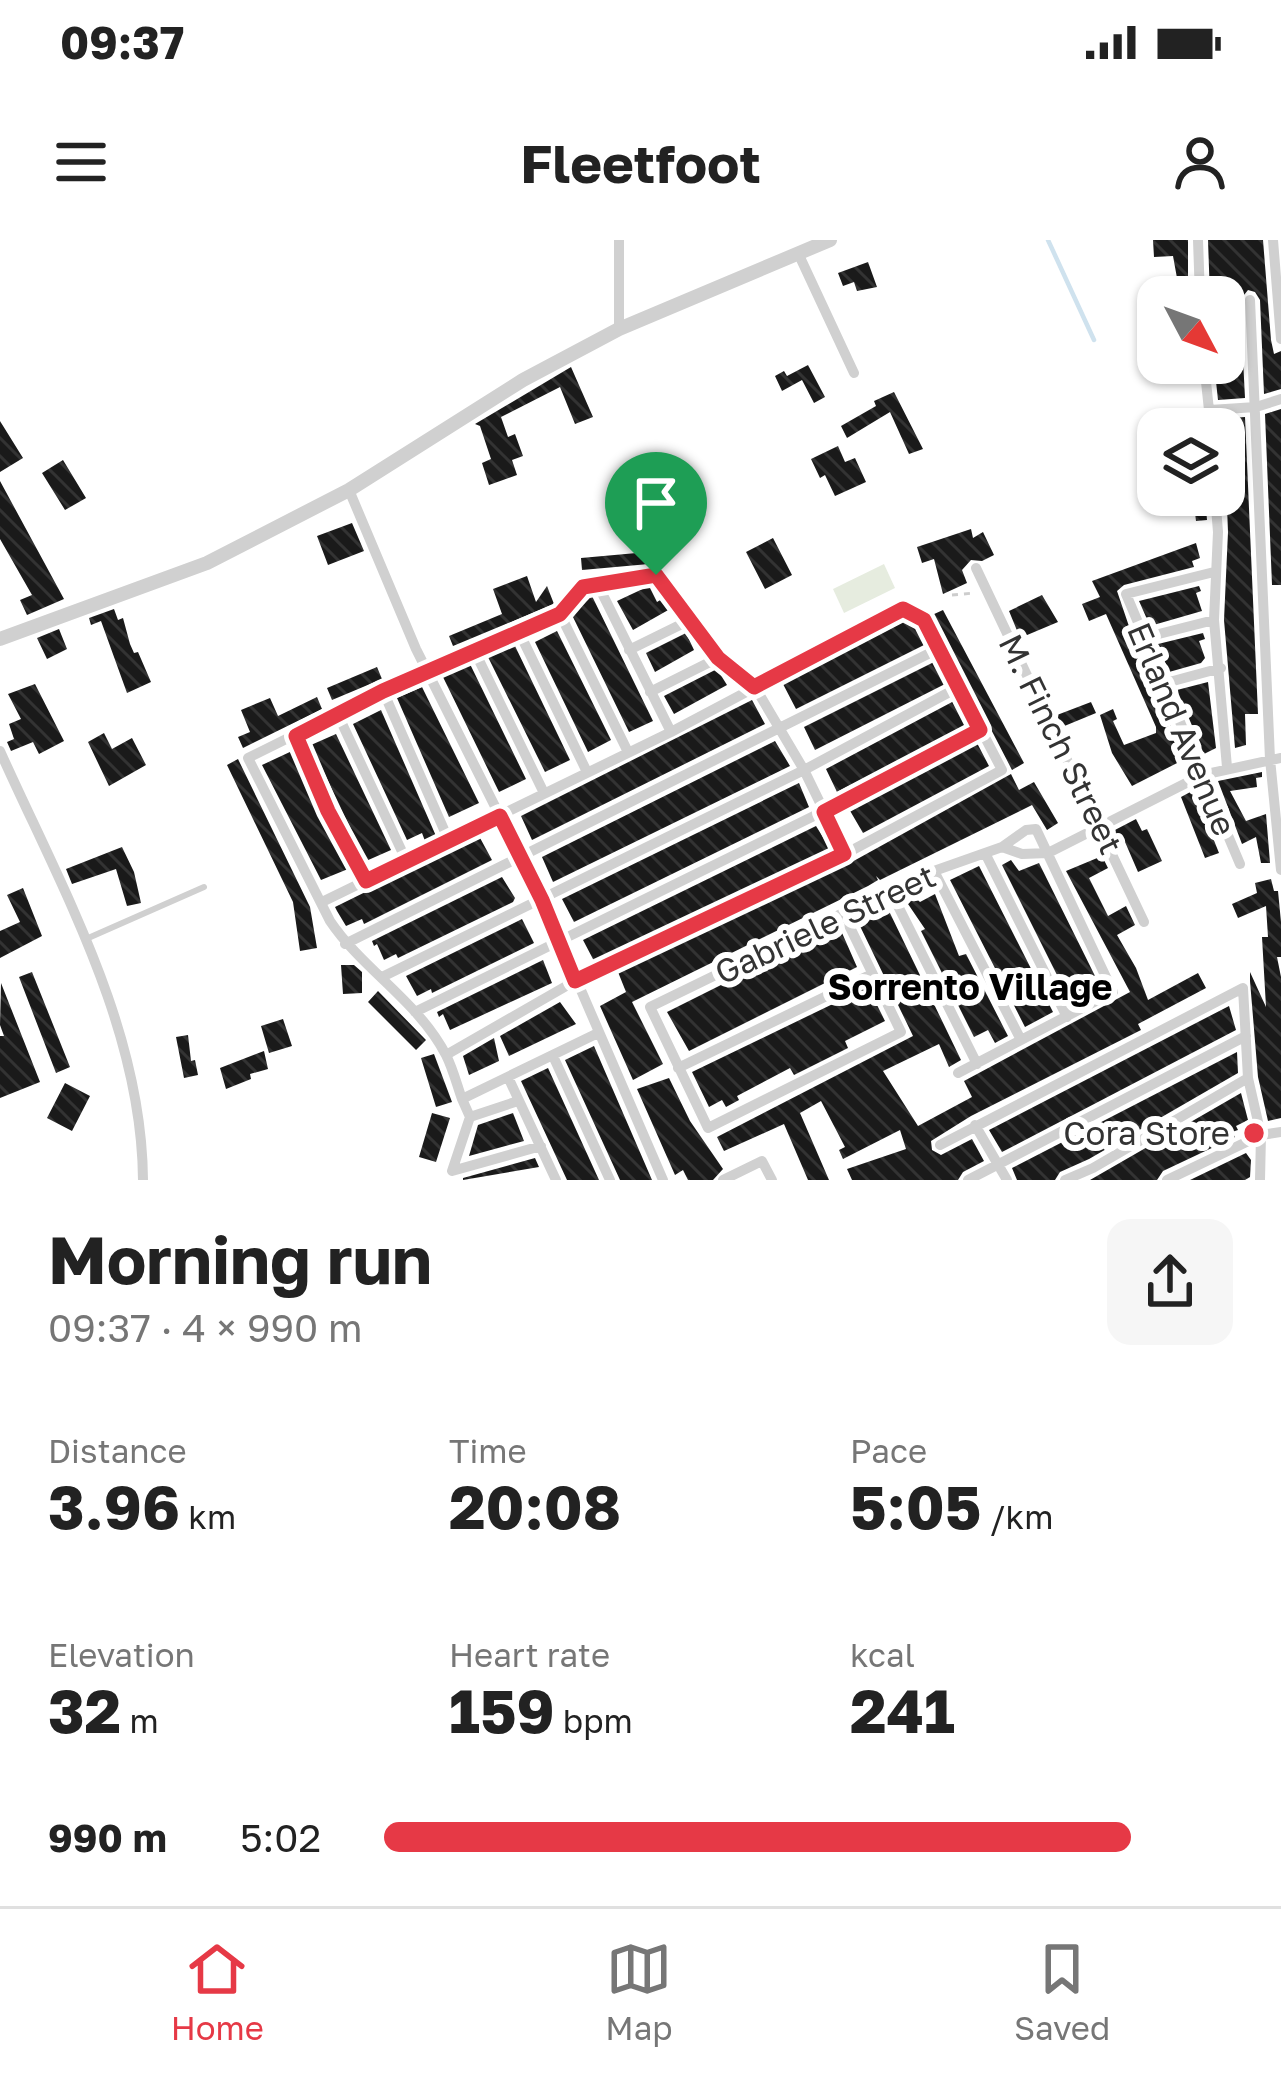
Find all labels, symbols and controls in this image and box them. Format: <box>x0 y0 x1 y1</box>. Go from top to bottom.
text: 09:37 <box>60 15 184 69</box>
icon: menu <box>48 129 114 195</box>
icon: person <box>1167 129 1233 195</box>
text: Fleetfoot <box>520 130 761 195</box>
north arrow <box>1137 276 1245 384</box>
map controls <box>1137 276 1245 516</box>
button: layers <box>1137 408 1245 516</box>
pin <box>605 452 707 575</box>
icon: arrive <box>623 470 689 536</box>
street label: Erland Avenue <box>1120 616 1245 841</box>
street label: M. Finch Street <box>991 628 1131 860</box>
street label: Gabriele Street <box>709 856 941 992</box>
district label: Sorrento Village <box>827 965 1113 1008</box>
place label: Cora Store <box>1063 1113 1230 1152</box>
marker: Cora Store <box>1241 1120 1267 1146</box>
text: Morning run <box>48 1219 432 1299</box>
button: share <box>1107 1219 1233 1345</box>
text: 09:37 · 4 × 990 m <box>48 1304 363 1351</box>
text: Distance <box>48 1431 187 1470</box>
text: Time <box>449 1431 527 1470</box>
text: Pace <box>850 1431 927 1470</box>
text: 3.96 <box>48 1470 180 1542</box>
text: 20:08 <box>449 1470 621 1542</box>
text: 5:05 <box>850 1470 981 1542</box>
text: km <box>180 1497 236 1536</box>
text: /km <box>981 1497 1053 1536</box>
text: Elevation <box>48 1635 195 1674</box>
text: Heart rate <box>449 1635 610 1674</box>
text: kcal <box>850 1635 915 1674</box>
text: 32 <box>48 1674 121 1746</box>
text: 159 <box>449 1674 555 1746</box>
text: 241 <box>850 1674 955 1746</box>
text: m <box>121 1701 159 1740</box>
text: bpm <box>555 1701 633 1740</box>
text: 990 m <box>48 1814 167 1861</box>
text: 5:02 <box>240 1814 321 1861</box>
tab: Home <box>171 1936 264 2047</box>
tab: Map <box>605 1936 673 2047</box>
tab: Saved <box>1014 1936 1110 2047</box>

